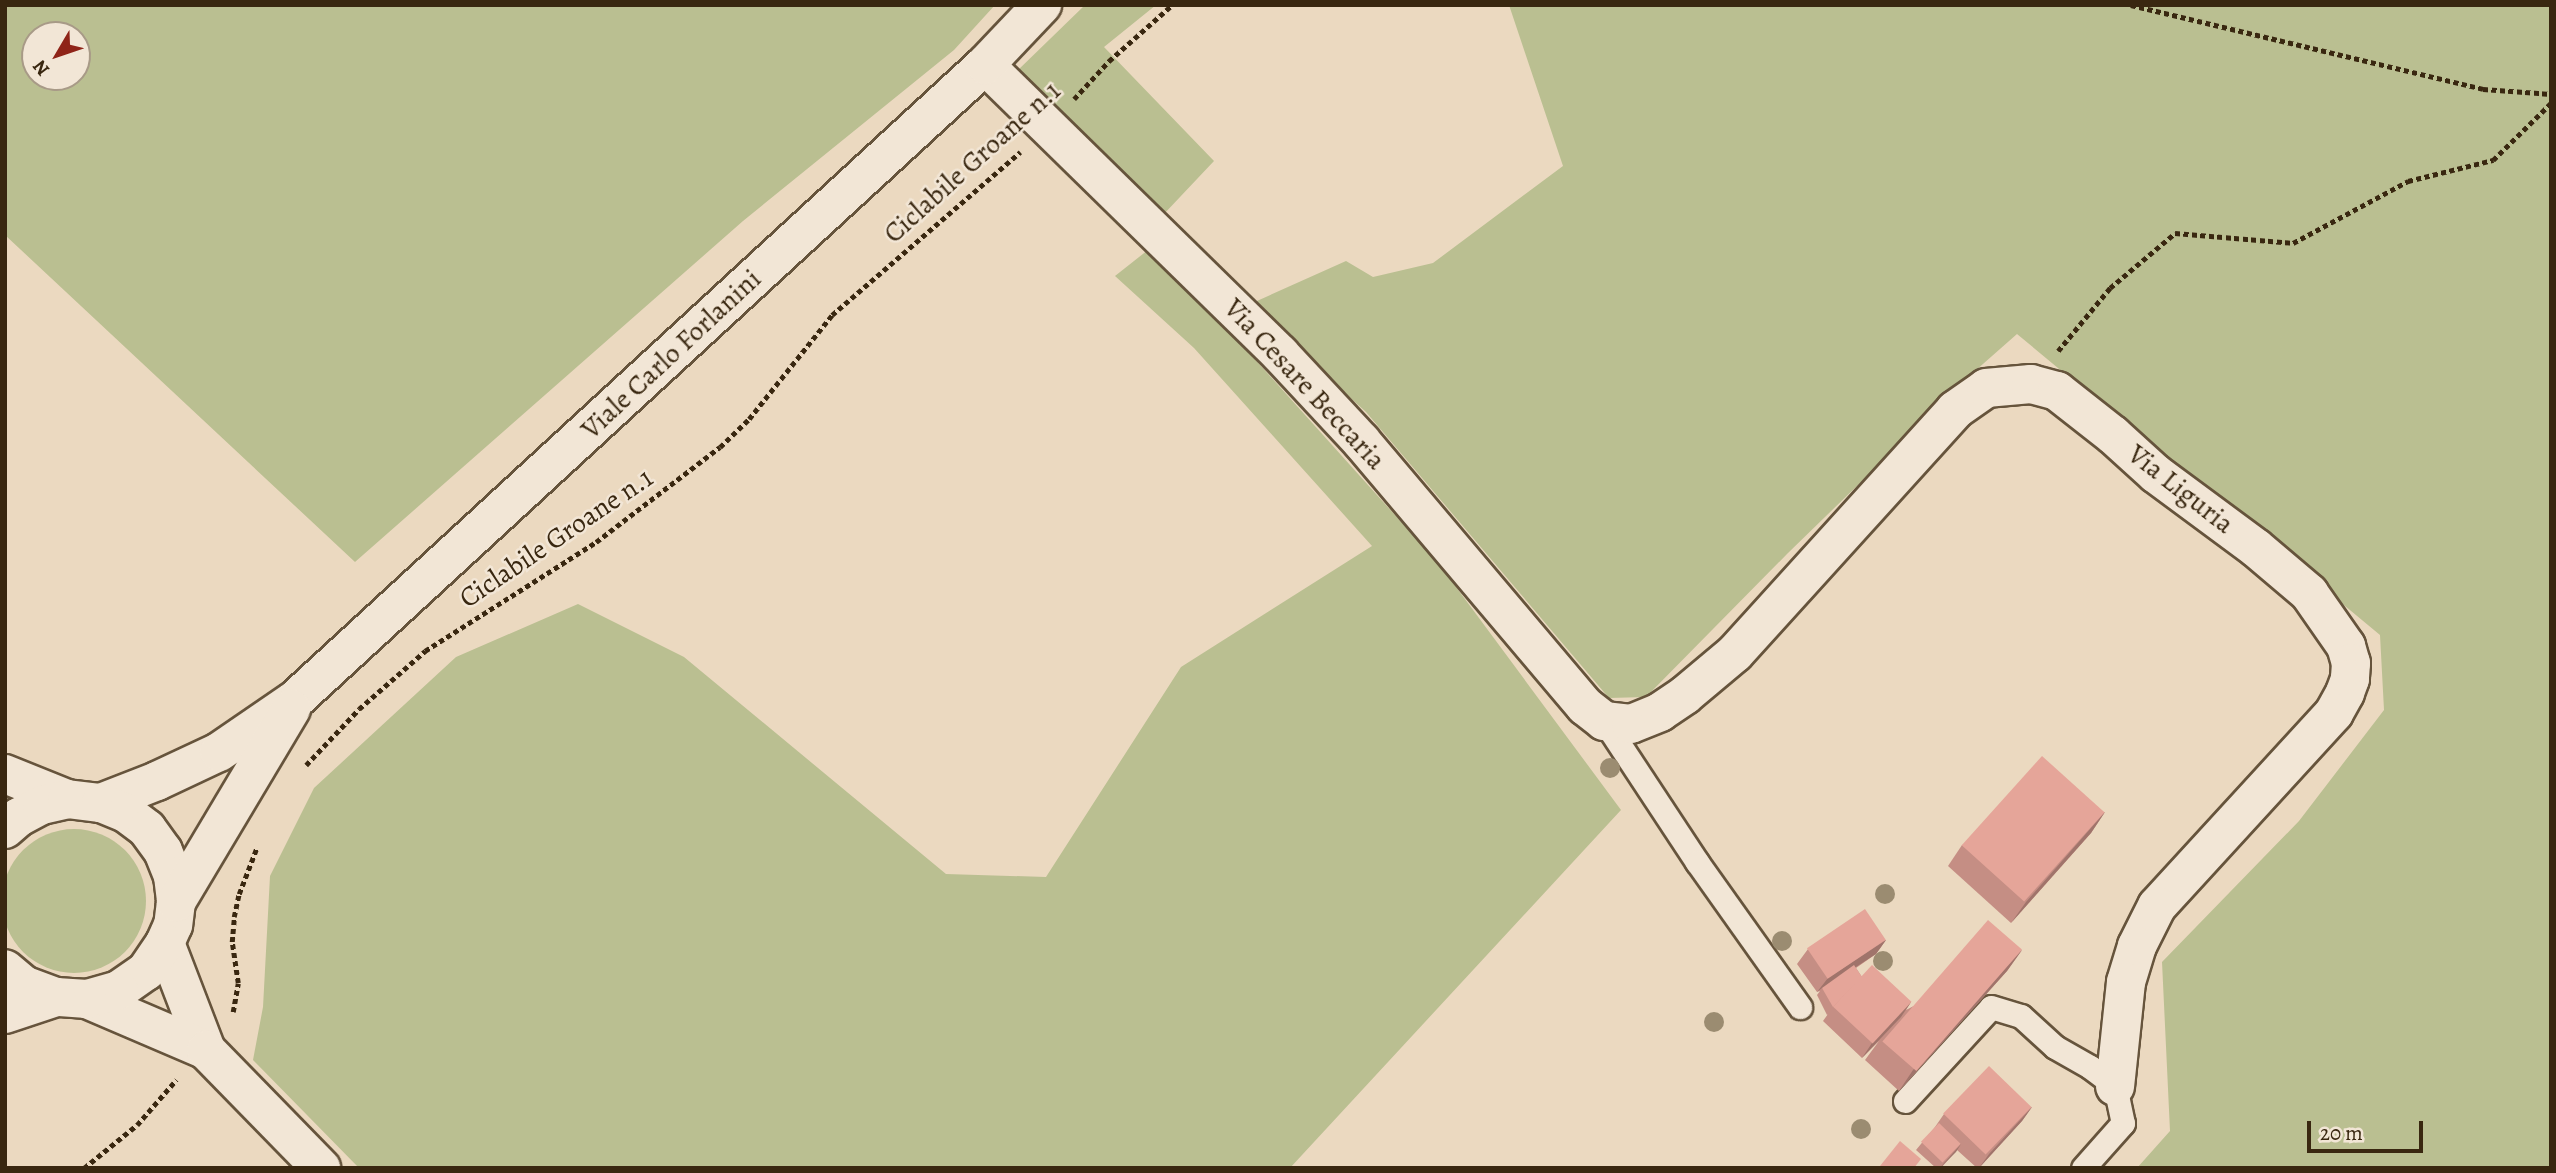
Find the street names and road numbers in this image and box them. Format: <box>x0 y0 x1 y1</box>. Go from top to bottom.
street label: Ciclabile Groane n.1 <box>877 74 1067 250</box>
street label: Viale Carlo Forlanini <box>574 262 768 446</box>
street label: Via Cesare Beccaria <box>1217 292 1393 476</box>
street label: Via Liguria <box>2121 437 2241 541</box>
street label: Ciclabile Groane n.1 <box>453 461 659 615</box>

